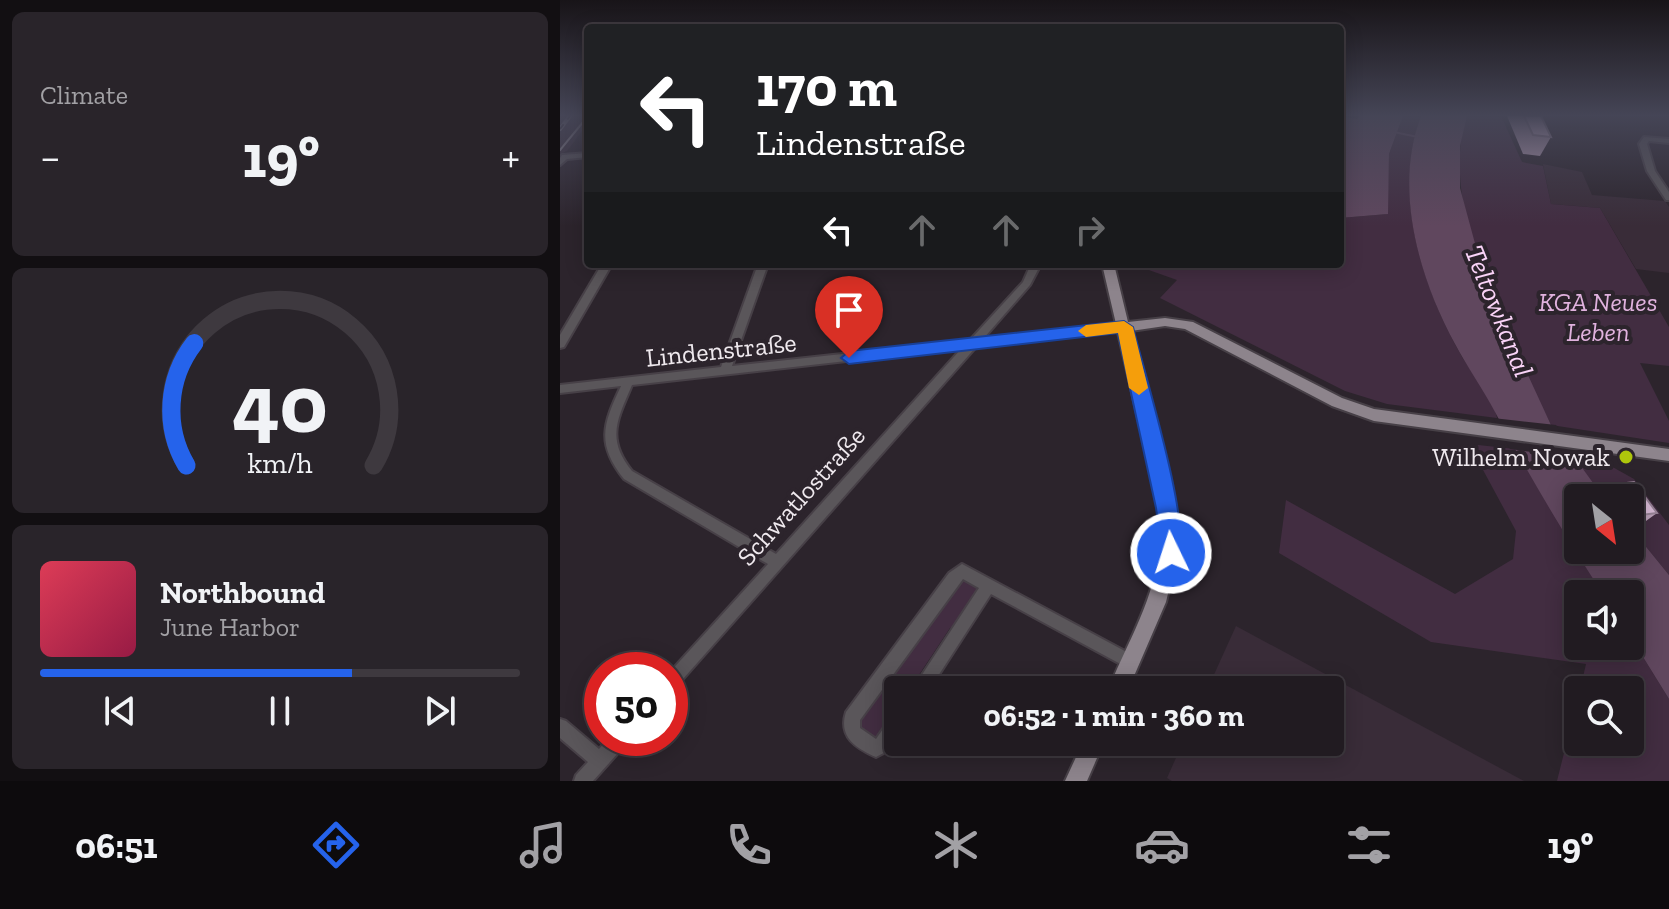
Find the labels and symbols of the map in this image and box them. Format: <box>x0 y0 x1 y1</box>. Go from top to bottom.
water label: Teltowkanal <box>1458 241 1540 381</box>
pin <box>815 276 883 358</box>
park label: KGA Neues Leben <box>1538 286 1658 348</box>
street label: Lindenstraße <box>644 326 798 374</box>
street label: Schwatlostraße <box>730 420 872 572</box>
place label: Wilhelm Nowak <box>1432 441 1610 473</box>
marker: Wilhelm Nowak <box>1617 448 1635 466</box>
north arrow <box>1564 484 1644 564</box>
position arrow <box>1129 511 1213 595</box>
speed limit sign: 50 <box>584 652 688 756</box>

